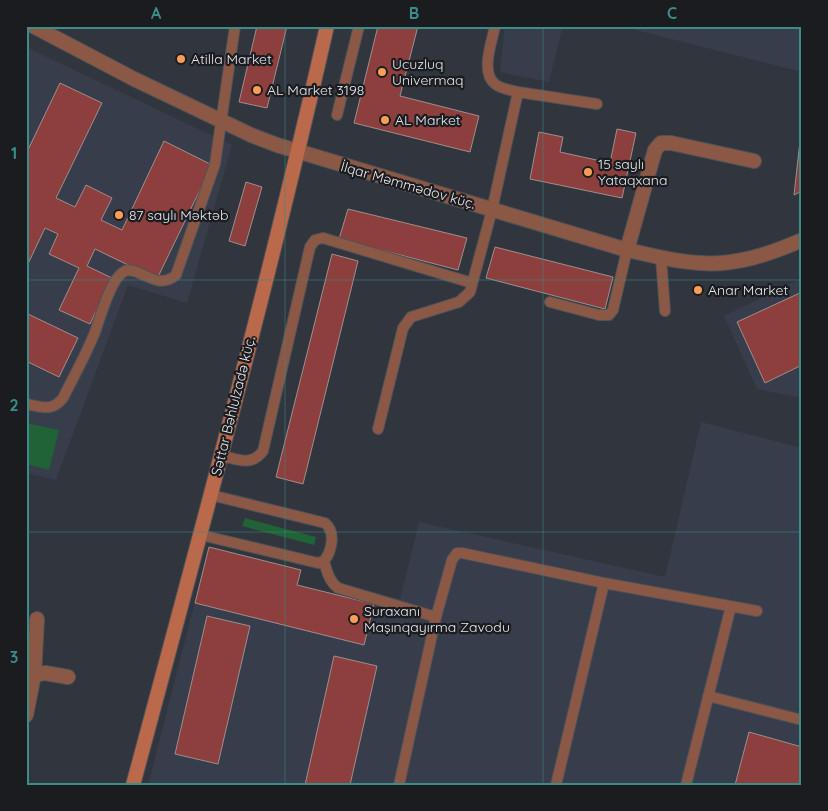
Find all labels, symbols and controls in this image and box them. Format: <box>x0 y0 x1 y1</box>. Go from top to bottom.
text: A <box>151 3 162 23</box>
text: B <box>409 3 419 23</box>
text: C <box>667 3 677 23</box>
place label: Atilla Market <box>191 50 272 68</box>
marker: Atilla Market <box>175 53 187 65</box>
place label: Ucuzluq Univermaq <box>392 55 463 89</box>
marker: Ucuzluq Univermaq <box>376 66 388 78</box>
place label: AL Market 3198 <box>267 81 364 99</box>
marker: AL Market 3198 <box>251 84 263 96</box>
place label: AL Market <box>395 111 461 129</box>
marker: AL Market <box>379 114 391 126</box>
text: 1 <box>11 143 17 163</box>
place label: 15 saylı Yataqxana <box>598 155 667 189</box>
street label: İlqar Məmmədov küç. <box>339 157 477 213</box>
marker: 15 saylı Yataqxana <box>582 166 594 178</box>
place label: 87 saylı Məktəb <box>129 206 228 224</box>
marker: 87 saylı Məktəb <box>113 209 125 221</box>
place label: Anar Market <box>708 281 788 299</box>
marker: Anar Market <box>692 284 704 296</box>
street label: Səttar Bəhlulzadə küç. <box>207 335 259 477</box>
text: 2 <box>9 395 19 415</box>
place label: Suraxanı Maşınqayırma Zavodu <box>364 602 510 636</box>
marker: Suraxanı Maşınqayırma Zavodu <box>348 613 360 625</box>
text: 3 <box>10 647 18 667</box>

